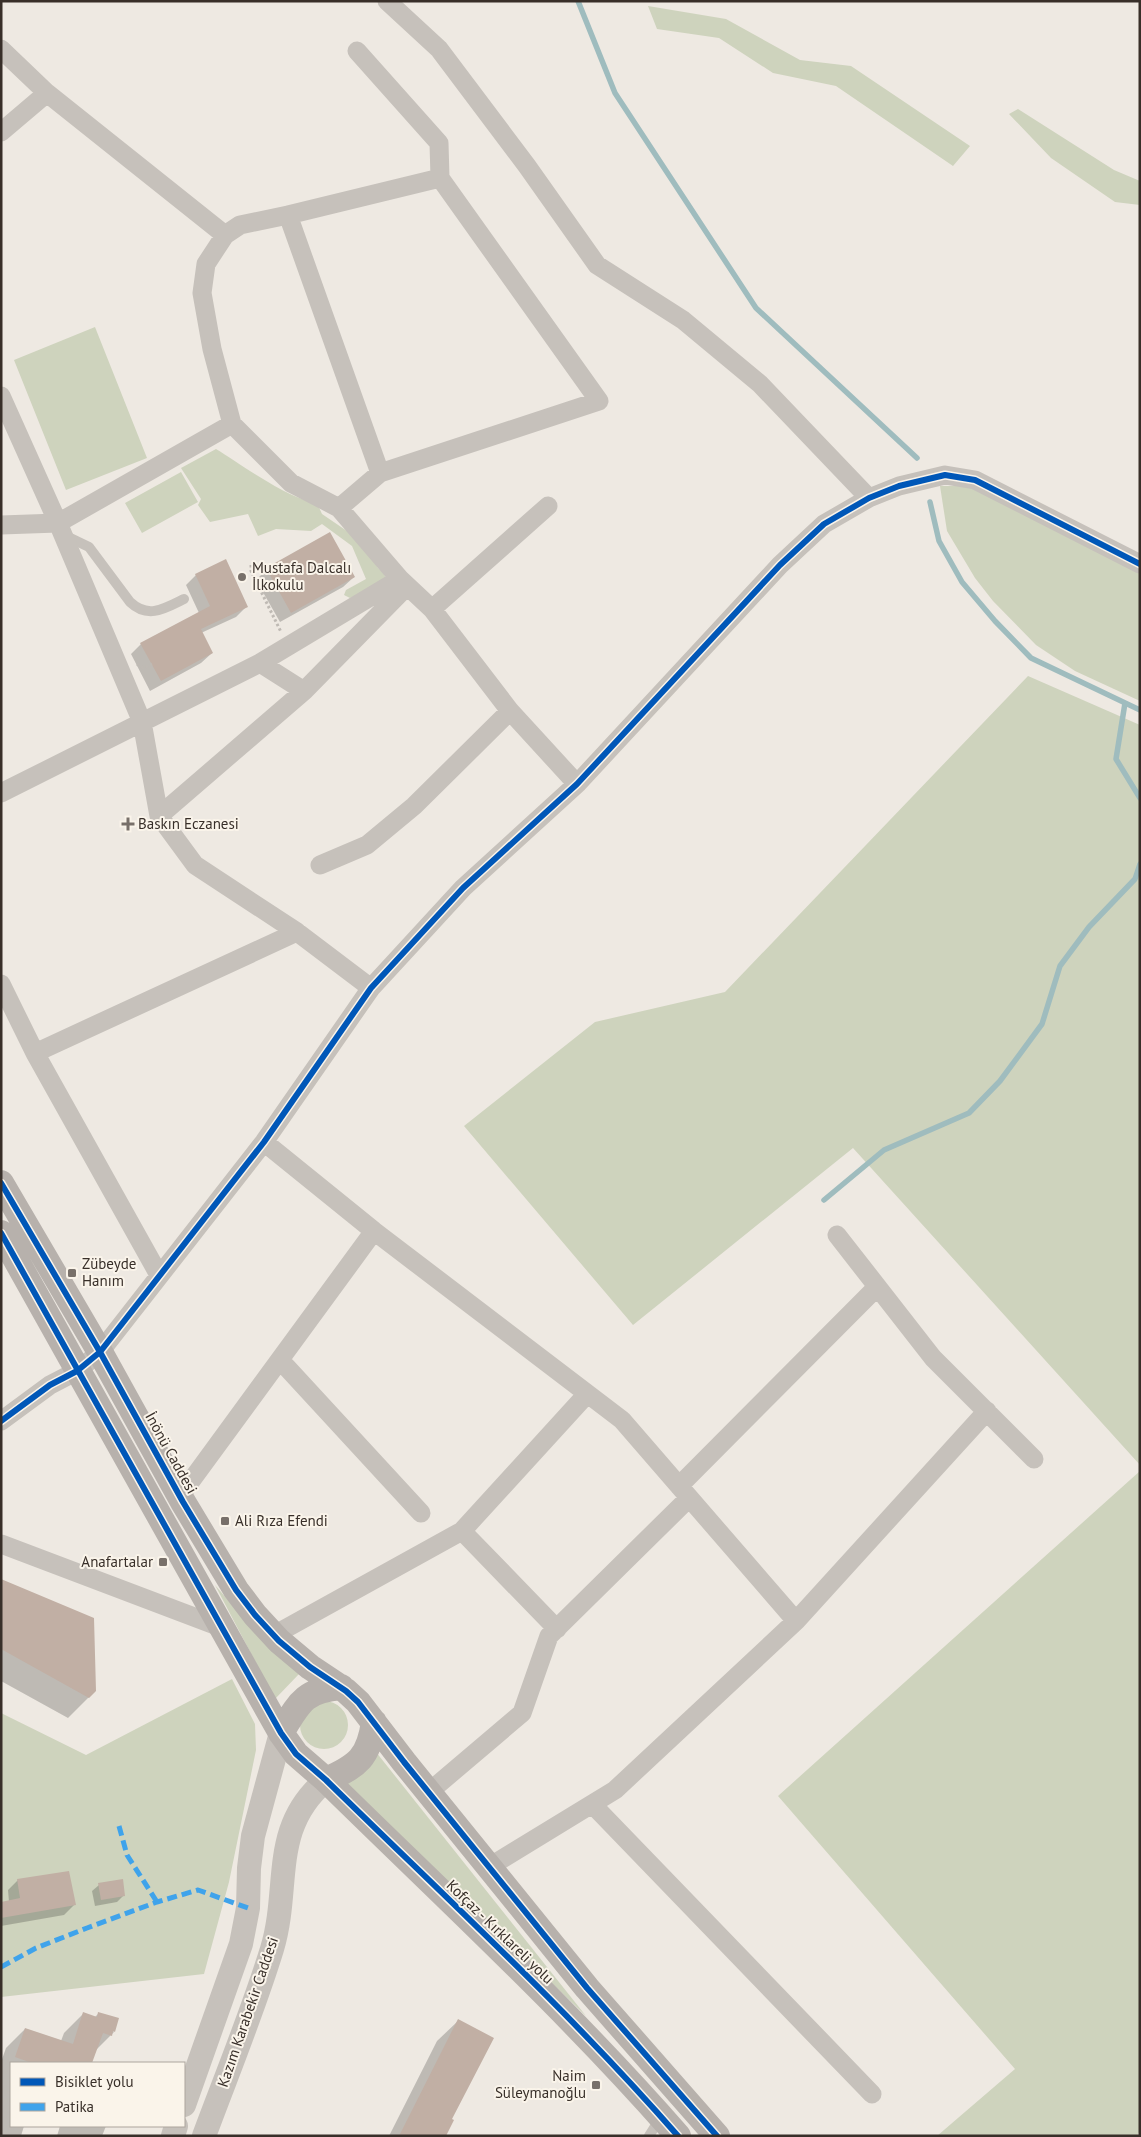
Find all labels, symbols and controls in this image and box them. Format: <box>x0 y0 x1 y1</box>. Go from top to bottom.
place label: Mustafa Dalcalı İlkokulu <box>252 558 351 594</box>
marker: Mustafa Dalcalı İlkokulu <box>236 571 248 583</box>
place label: Baskın Eczanesi <box>138 814 239 833</box>
marker: Baskın Eczanesi <box>122 818 134 830</box>
place label: Zübeyde Hanım <box>82 1254 136 1290</box>
marker: Zübeyde Hanım <box>66 1267 78 1279</box>
street label: İnönü Caddesi <box>141 1408 202 1497</box>
place label: Ali Rıza Efendi <box>235 1511 328 1530</box>
marker: Ali Rıza Efendi <box>219 1515 231 1527</box>
place label: Anafartalar <box>81 1552 153 1571</box>
marker: Anafartalar <box>157 1556 169 1568</box>
street label: Kofçaz - Kırklareli yolu <box>443 1876 558 1988</box>
street label: Kazım Karabekir Caddesi <box>213 1934 282 2089</box>
legend <box>10 2062 185 2127</box>
place label: Naim Süleymanoğlu <box>495 2066 586 2102</box>
text: Bisiklet yolu <box>55 2072 134 2091</box>
marker: Naim Süleymanoğlu <box>590 2079 602 2091</box>
text: Patika <box>55 2097 94 2116</box>

